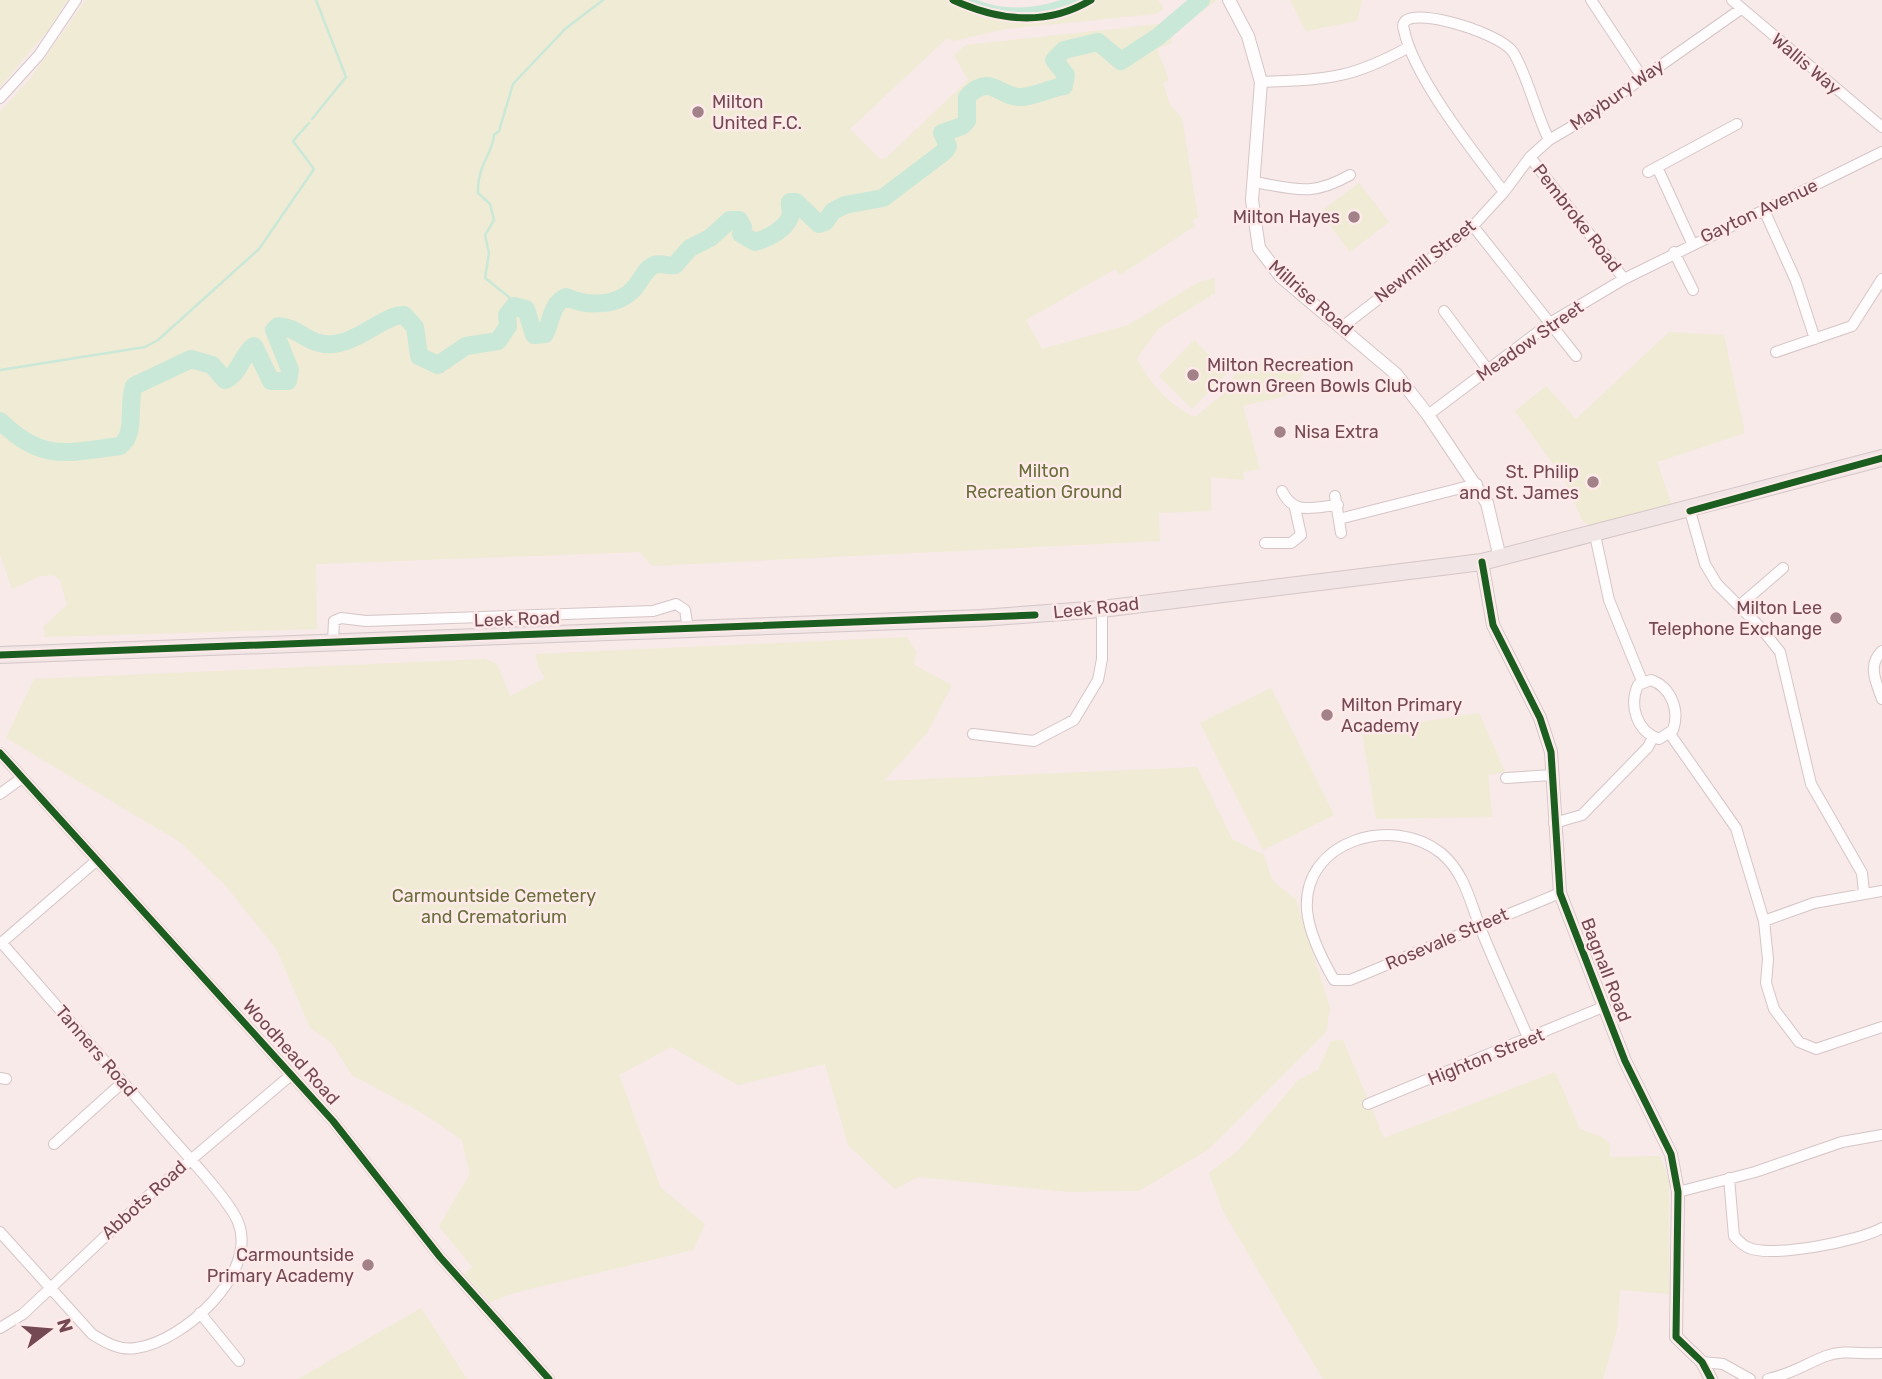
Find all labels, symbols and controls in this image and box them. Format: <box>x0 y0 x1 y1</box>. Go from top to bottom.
street label: Wallis Way <box>1767 29 1845 99</box>
street label: Maybury Way <box>1566 55 1668 135</box>
place label: Milton United F.C. <box>712 91 802 134</box>
marker: Milton United F.C. <box>690 104 706 120</box>
street label: Pembroke Road <box>1528 160 1626 276</box>
street label: Gayton Avenue <box>1697 174 1821 248</box>
place label: Milton Hayes <box>1233 206 1340 228</box>
marker: Milton Hayes <box>1346 209 1362 225</box>
street label: Newmill Street <box>1370 215 1480 307</box>
street label: Millrise Road <box>1264 255 1358 341</box>
street label: Meadow Street <box>1472 296 1588 386</box>
place label: Milton Recreation Crown Green Bowls Club <box>1207 354 1412 397</box>
marker: Milton Recreation Crown Green Bowls Club <box>1185 367 1201 383</box>
place label: Nisa Extra <box>1294 421 1379 443</box>
marker: Nisa Extra <box>1272 424 1288 440</box>
park label: Milton Recreation Ground <box>965 460 1123 503</box>
place label: St. Philip and St. James <box>1459 461 1579 504</box>
marker: St. Philip and St. James <box>1585 474 1601 490</box>
street label: Leek Road <box>1052 593 1140 623</box>
place label: Milton Lee Telephone Exchange <box>1648 597 1822 640</box>
street label: Leek Road <box>473 607 561 631</box>
marker: Milton Lee Telephone Exchange <box>1828 610 1844 626</box>
place label: Milton Primary Academy <box>1341 694 1462 737</box>
marker: Milton Primary Academy <box>1319 707 1335 723</box>
park label: Carmountside Cemetery and Crematorium <box>392 885 596 928</box>
street label: Rosevale Street <box>1382 903 1512 975</box>
street label: Bagnall Road <box>1576 915 1636 1025</box>
street label: Woodhead Road <box>238 995 344 1109</box>
street label: Tanners Road <box>50 1001 142 1101</box>
street label: Highton Street <box>1425 1024 1547 1090</box>
street label: Abbots Road <box>97 1156 191 1244</box>
place label: Carmountside Primary Academy <box>207 1244 354 1287</box>
marker: Carmountside Primary Academy <box>360 1257 376 1273</box>
north arrow <box>14 1295 84 1365</box>
text: N <box>52 1316 78 1335</box>

